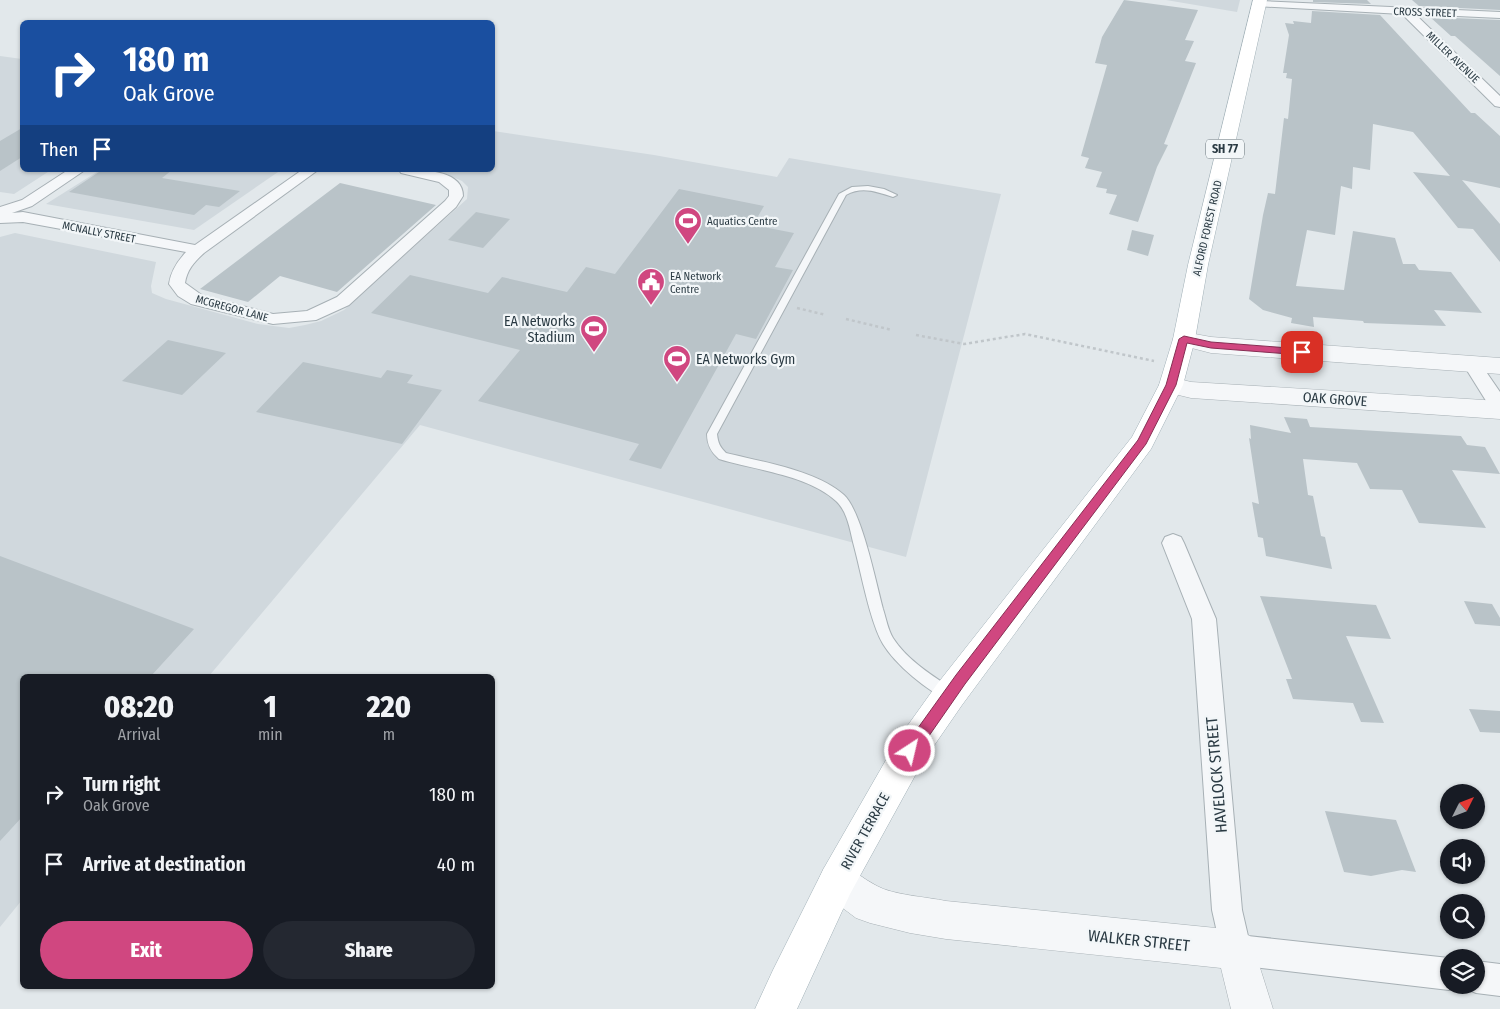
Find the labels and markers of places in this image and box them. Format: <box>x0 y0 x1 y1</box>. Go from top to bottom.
sports icon: Aquatics Centre <box>673 206 703 245</box>
place label: Aquatics Centre <box>707 215 777 228</box>
public building icon: EA Network Centre <box>636 267 666 306</box>
place label: EA Network Centre <box>670 270 722 296</box>
place label: EA Networks Stadium <box>504 313 575 346</box>
sports icon: EA Networks Stadium <box>579 314 609 353</box>
pin <box>1281 331 1323 373</box>
sports icon: EA Networks Gym <box>662 344 692 383</box>
place label: EA Networks Gym <box>696 351 795 368</box>

